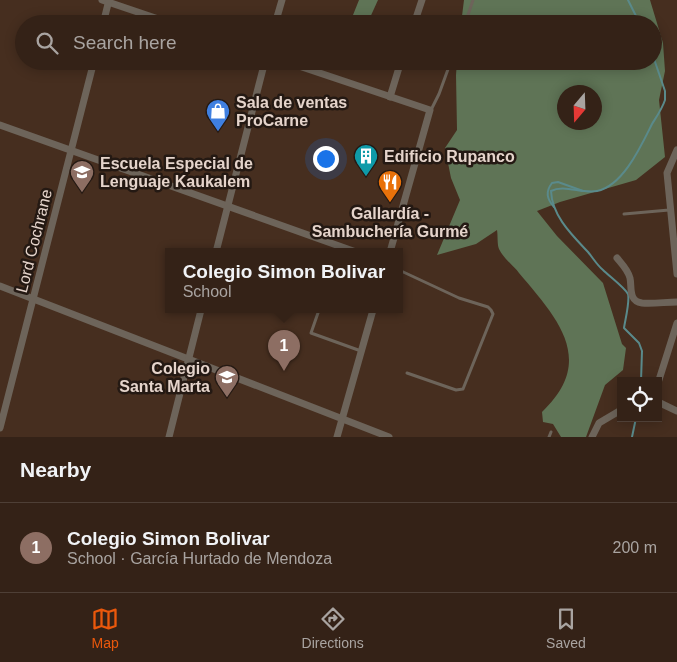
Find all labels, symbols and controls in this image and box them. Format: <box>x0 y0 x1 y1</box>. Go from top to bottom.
search box <box>15 15 662 70</box>
icon: search <box>33 29 61 57</box>
text: Search here <box>73 32 177 53</box>
north arrow <box>557 85 602 130</box>
place label: Sala de ventas ProCarne <box>236 94 347 129</box>
shop icon: Sala de ventas ProCarne <box>205 98 231 132</box>
building icon: Edificio Rupanco <box>353 143 379 177</box>
your location <box>313 146 339 172</box>
place label: Edificio Rupanco <box>384 148 515 165</box>
place label: Escuela Especial de Lenguaje Kaukalem <box>100 155 253 190</box>
school or university icon: Escuela Especial de Lenguaje Kaukalem <box>69 159 95 193</box>
restaurant icon: Gallardía - Sambuchería Gurmé <box>377 169 403 203</box>
street label: Lord Cochrane <box>13 187 55 294</box>
place label: Gallardía - Sambuchería Gurmé <box>312 205 468 240</box>
popup <box>165 248 403 313</box>
text: Colegio Simon Bolivar <box>183 261 385 282</box>
text: School <box>183 283 232 300</box>
pin: 1 <box>268 330 300 371</box>
place label: Colegio Santa Marta <box>119 360 210 395</box>
school or university icon: Colegio Santa Marta <box>214 364 240 398</box>
map controls <box>617 377 662 422</box>
button: locate <box>617 377 662 422</box>
text: Nearby <box>20 458 91 481</box>
text: Colegio Simon Bolivar <box>67 528 270 549</box>
text: 1 <box>32 539 40 556</box>
text: 200 m <box>613 539 657 556</box>
text: School · García Hurtado de Mendoza <box>67 550 332 567</box>
tab: Map <box>91 605 119 651</box>
tab: Directions <box>302 605 364 651</box>
tab: Saved <box>546 605 586 651</box>

